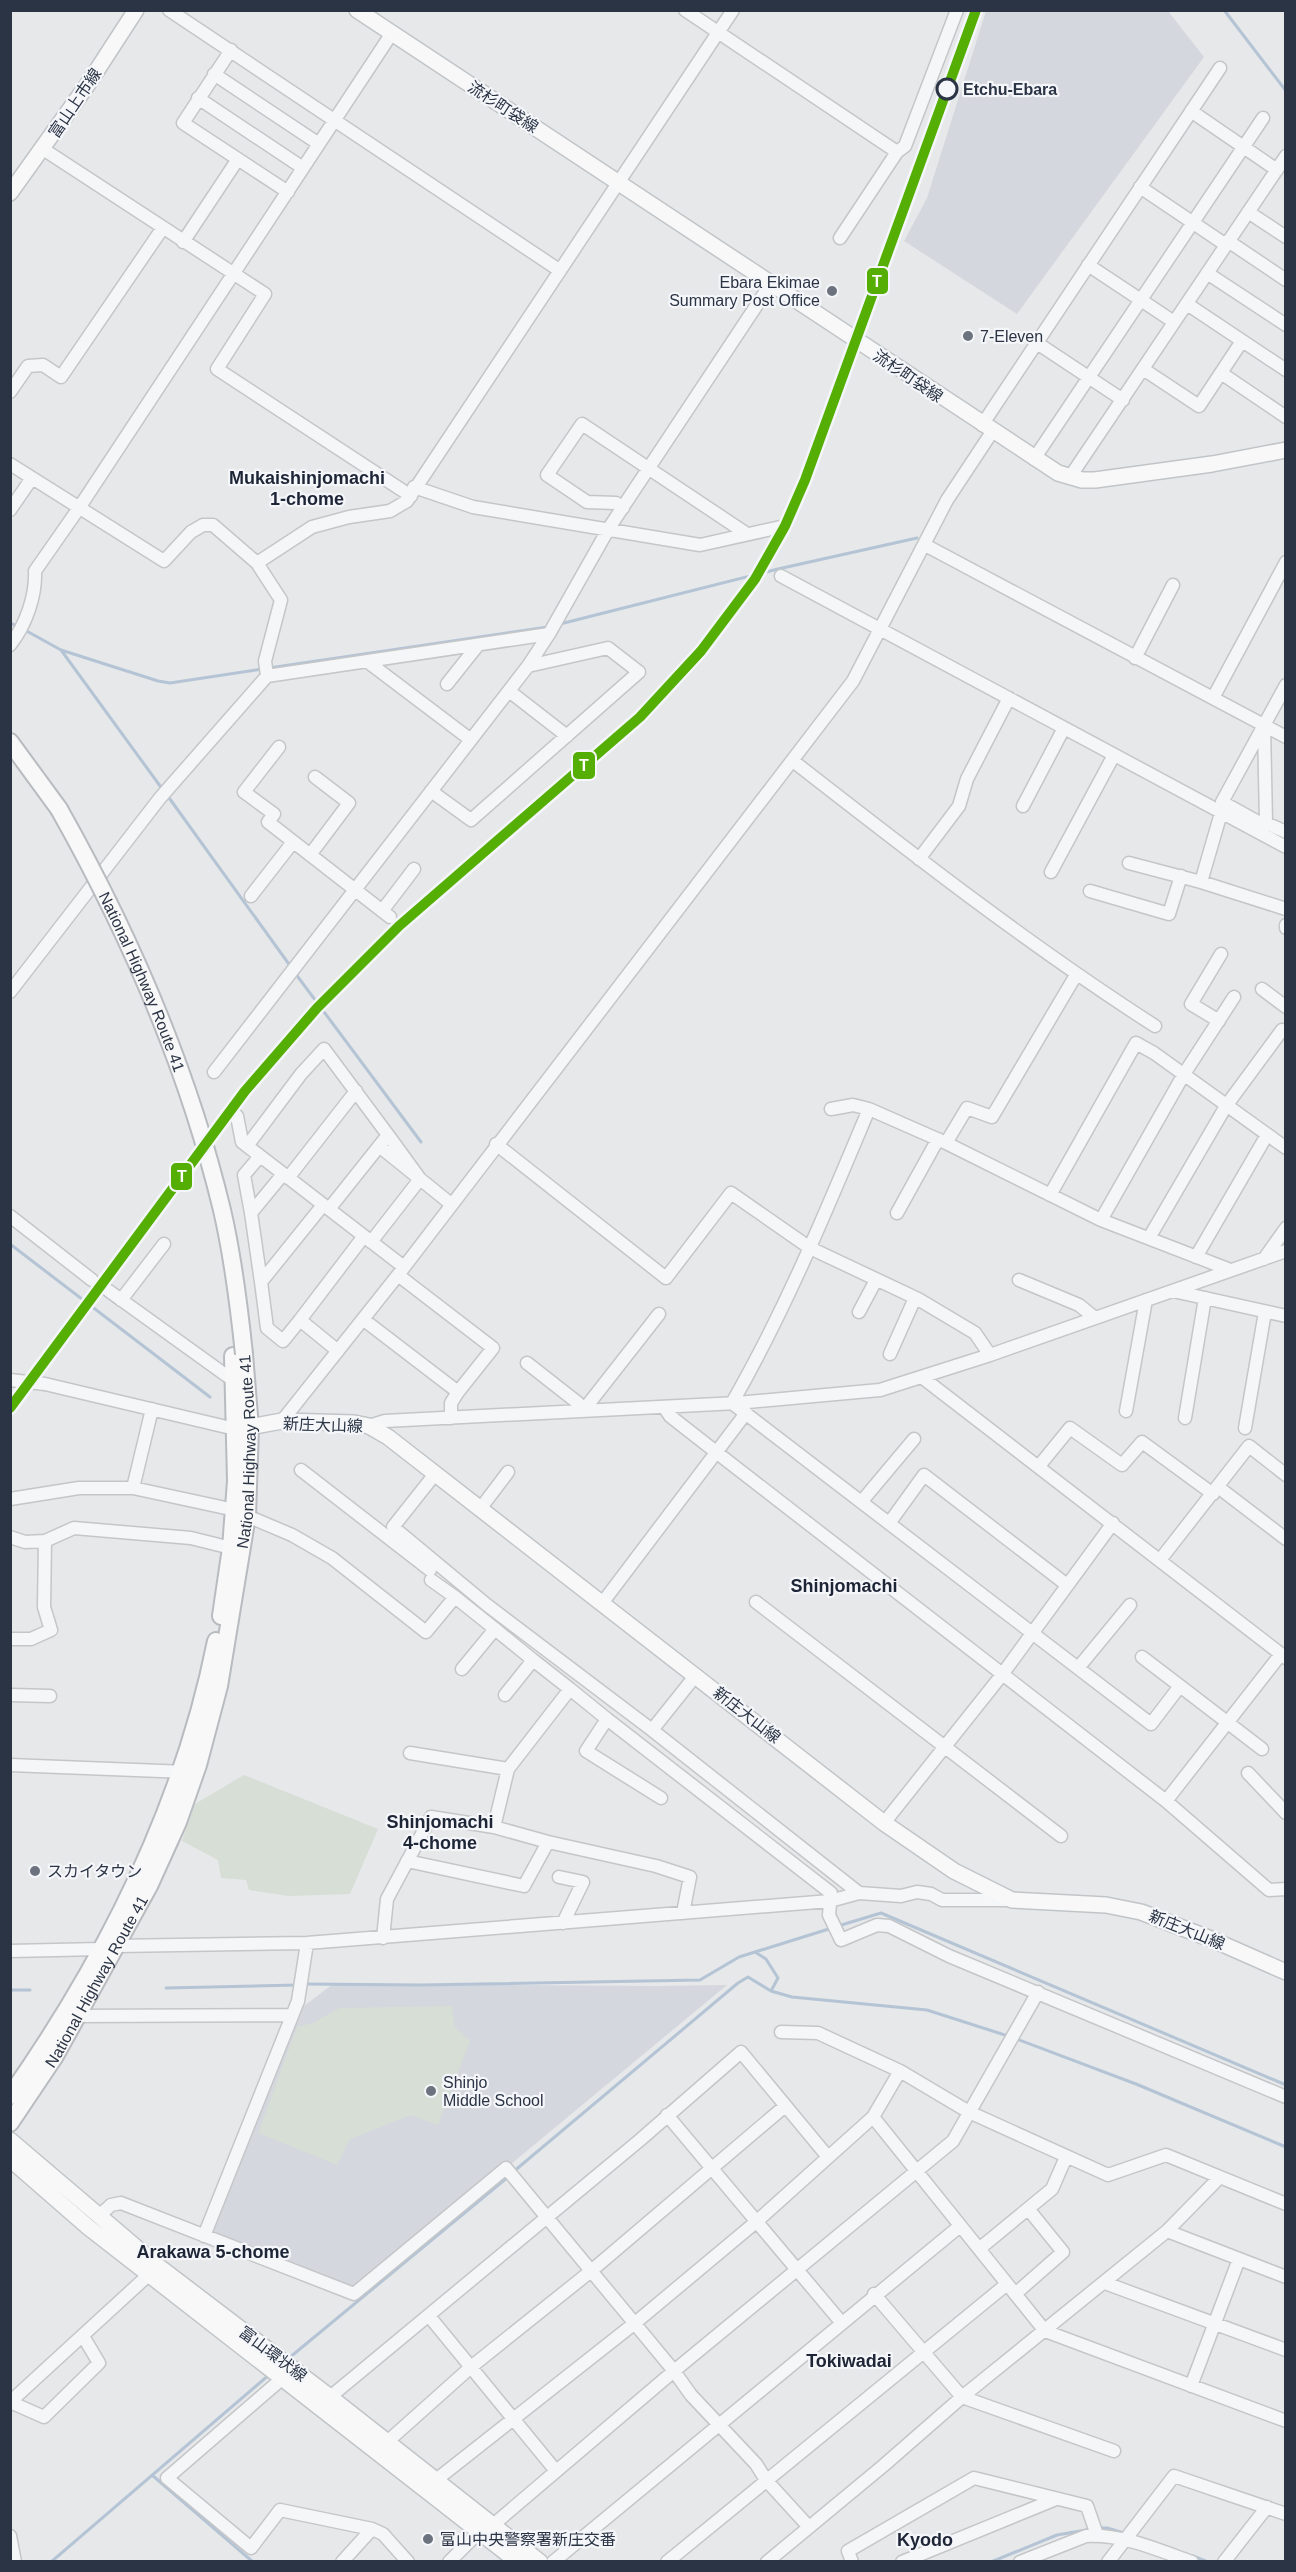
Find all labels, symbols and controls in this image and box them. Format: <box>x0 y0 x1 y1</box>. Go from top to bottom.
street label: 富山上市線 <box>46 65 104 141</box>
street label: 流杉町袋線 <box>465 78 541 136</box>
marker: Etchu-Ebara <box>936 78 958 100</box>
place label: Etchu-Ebara <box>963 81 1057 98</box>
line badge: T <box>866 267 889 295</box>
text: T <box>872 273 882 290</box>
place label: Ebara Ekimae Summary Post Office <box>669 274 820 309</box>
marker: Ebara Ekimae Summary Post Office <box>825 284 839 298</box>
place label: 7-Eleven <box>980 328 1043 345</box>
marker: 7-Eleven <box>961 329 975 343</box>
street label: 流杉町袋線 <box>870 347 946 405</box>
district label: Mukaishinjomachi 1-chome <box>229 468 385 509</box>
line badge: T <box>572 751 596 780</box>
text: T <box>579 757 589 774</box>
street label: National Highway Route 41 <box>96 889 188 1074</box>
line badge: T <box>170 1162 193 1191</box>
text: T <box>177 1168 187 1185</box>
street label: National Highway Route 41 <box>233 1354 259 1550</box>
street label: 新庄大山線 <box>283 1415 363 1435</box>
district label: Shinjomachi <box>790 1576 898 1596</box>
street label: 新庄大山線 <box>710 1684 784 1746</box>
district label: Shinjomachi 4-chome <box>386 1812 494 1853</box>
place label: スカイタウン <box>47 1863 142 1880</box>
marker: スカイタウン <box>28 1864 42 1878</box>
street label: National Highway Route 41 <box>41 1892 151 2070</box>
street label: 新庄大山線 <box>1147 1907 1227 1953</box>
place label: Shinjo Middle School <box>443 2074 544 2109</box>
marker: Shinjo Middle School <box>424 2084 438 2098</box>
district label: Arakawa 5-chome <box>136 2242 290 2262</box>
street label: 富山環状線 <box>236 2323 310 2385</box>
district label: Tokiwadai <box>806 2351 892 2371</box>
district label: Kyodo <box>897 2530 953 2550</box>
place label: 富山中央警察署新庄交番 <box>440 2531 616 2548</box>
marker: 富山中央警察署新庄交番 <box>421 2532 435 2546</box>

